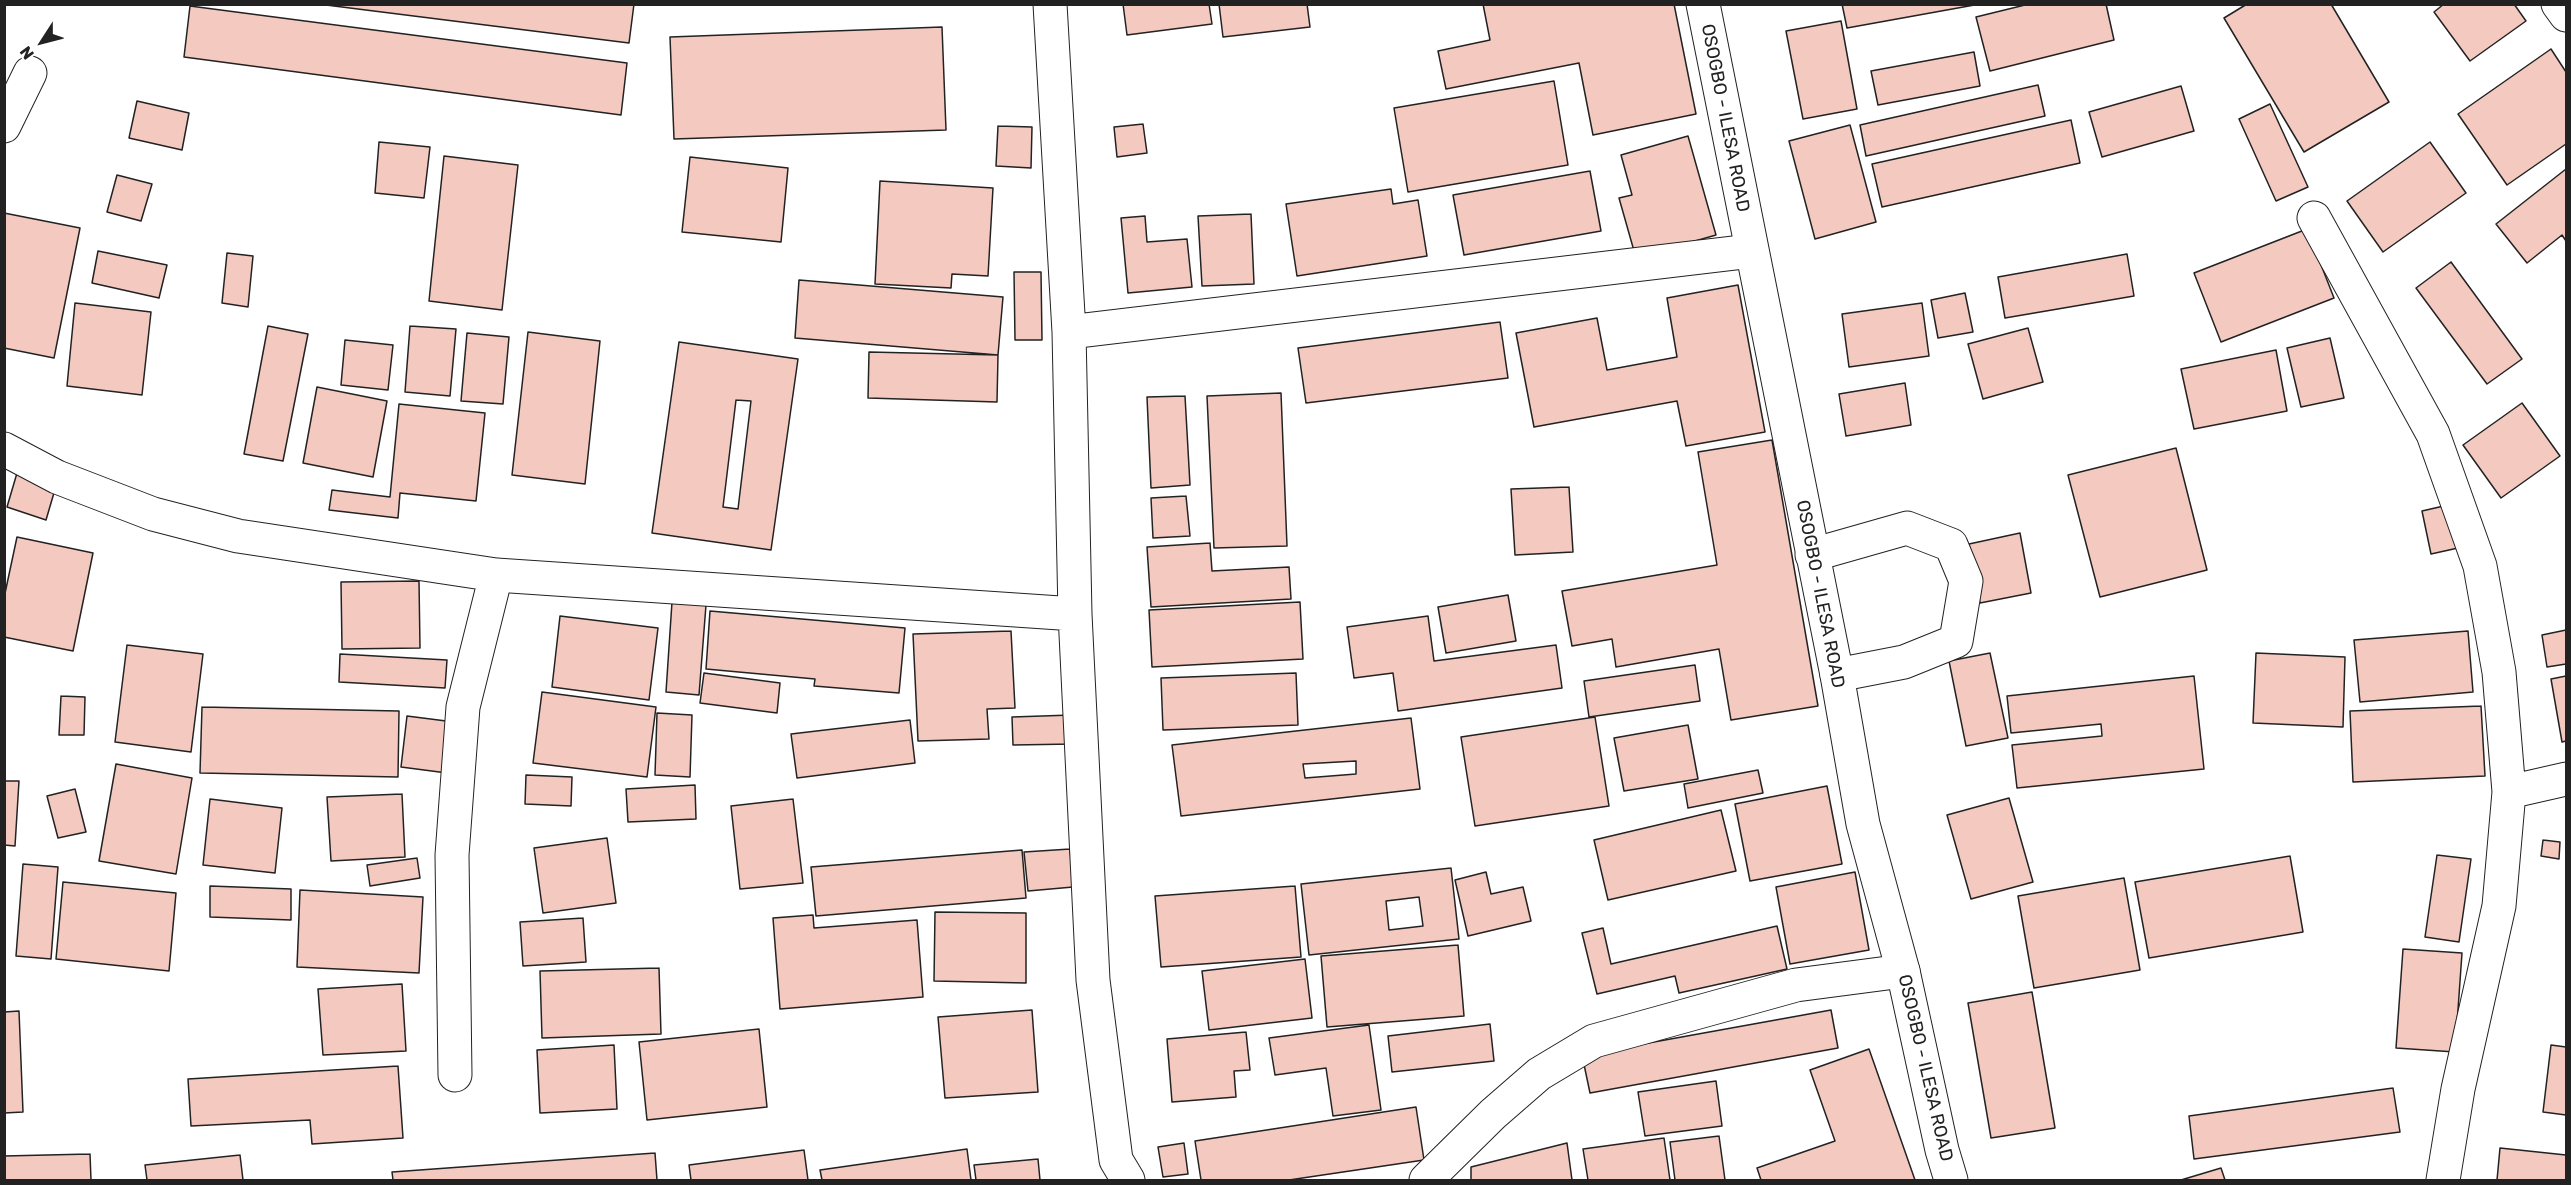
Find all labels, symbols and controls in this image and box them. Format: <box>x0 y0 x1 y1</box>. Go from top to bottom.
north arrow <box>12 12 72 72</box>
street label: OSOGBO - ILESA ROAD <box>1696 22 1754 214</box>
text: N <box>16 43 38 63</box>
street label: OSOGBO - ILESA ROAD <box>1791 498 1849 690</box>
street label: OSOGBO - ILESA ROAD <box>1893 972 1957 1164</box>

